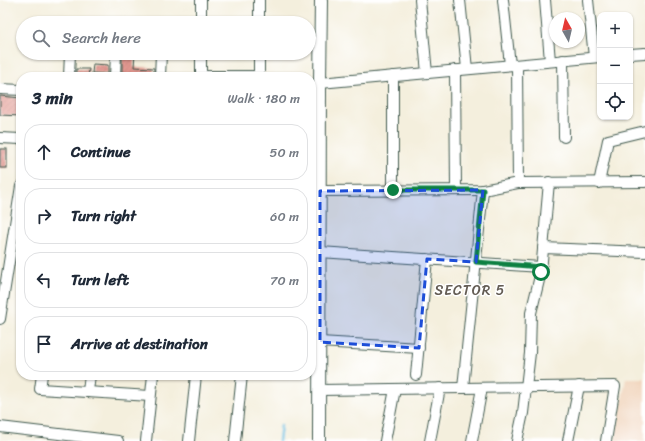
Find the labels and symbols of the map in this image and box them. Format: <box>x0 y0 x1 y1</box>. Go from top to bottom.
north arrow <box>549 12 585 48</box>
route end <box>384 181 402 199</box>
route start <box>532 263 550 281</box>
district label: SECTOR 5 <box>435 278 505 303</box>

